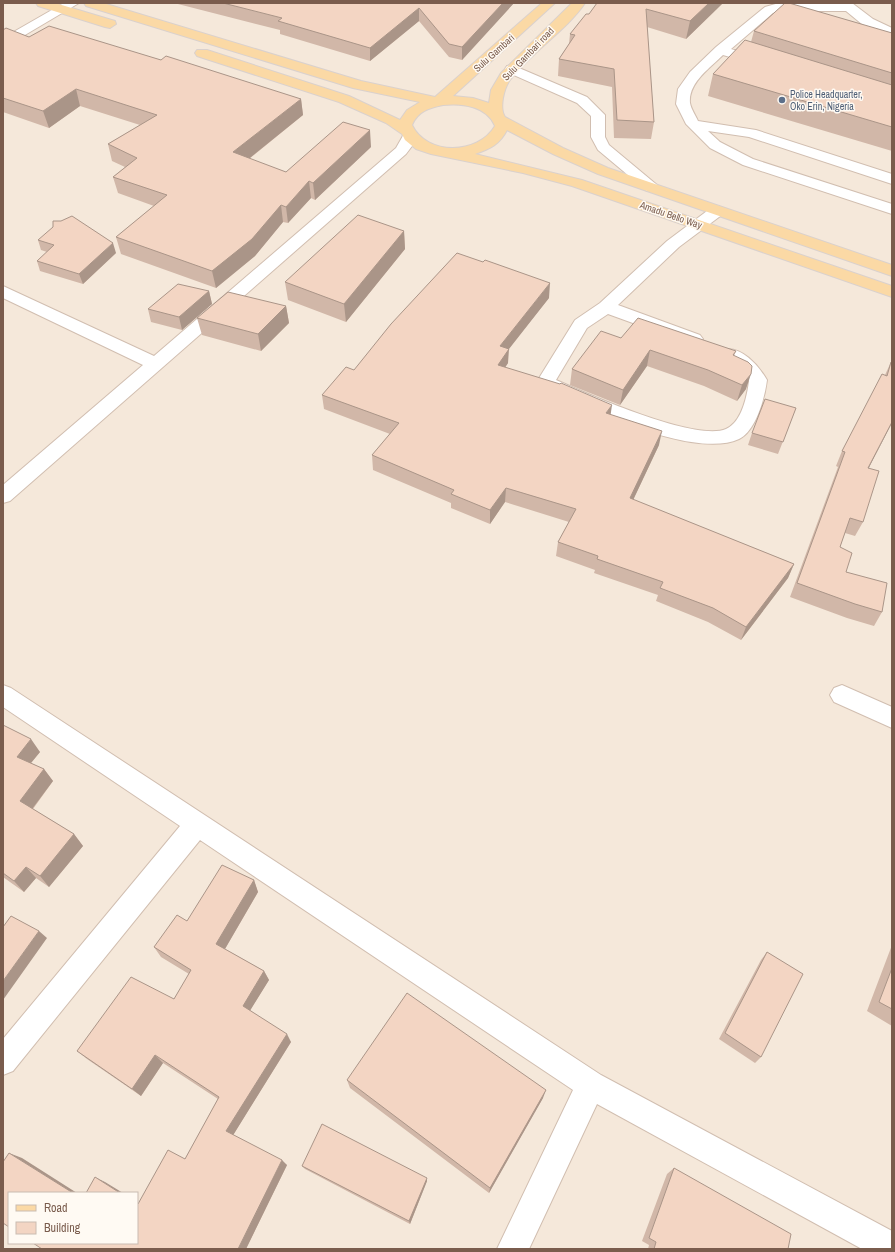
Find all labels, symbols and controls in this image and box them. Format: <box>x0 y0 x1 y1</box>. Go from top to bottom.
street label: Sulu Gambari road <box>499 25 557 83</box>
street label: Sulu Gambari <box>471 31 517 75</box>
place label: Police Headquarter, Oko Erin, Nigeria <box>790 88 862 113</box>
marker: Police Headquarter, Oko Erin, Nigeria <box>777 95 787 105</box>
street label: Amadu Bello Way <box>637 198 705 232</box>
legend <box>8 1192 138 1244</box>
text: Road <box>44 1200 68 1216</box>
text: Building <box>44 1220 81 1236</box>

